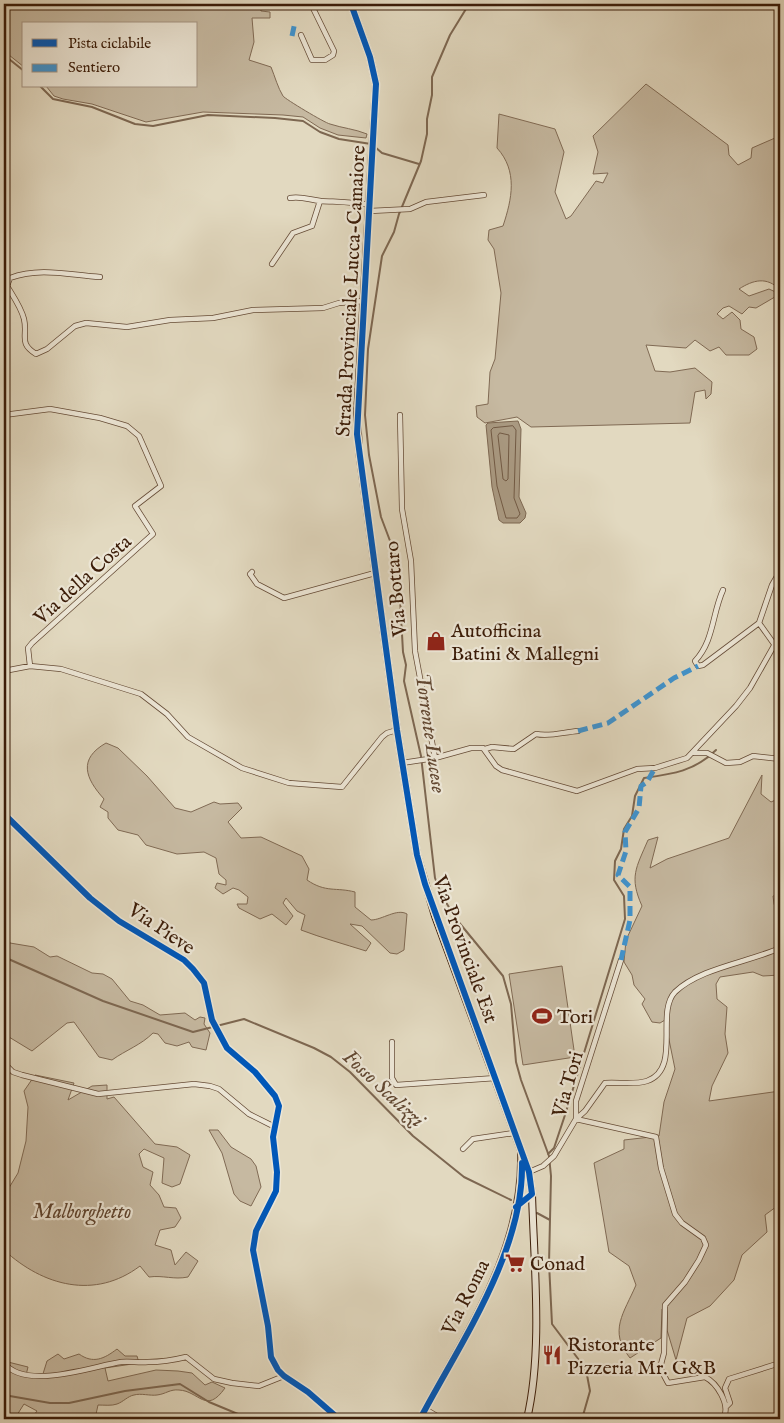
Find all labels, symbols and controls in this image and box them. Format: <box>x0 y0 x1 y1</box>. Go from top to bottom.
legend <box>22 22 198 88</box>
text: Pista ciclabile <box>68 34 151 53</box>
text: Sentiero <box>68 58 120 77</box>
street label: Strada Provinciale Lucca-Camaiore <box>331 145 372 437</box>
street label: Via della Costa <box>28 529 137 631</box>
street label: Via Bottaro <box>380 540 413 639</box>
place label: Autofficina Batini & Mallegni <box>450 619 599 667</box>
shop icon: Autofficina Batini & Mallegni <box>425 630 447 652</box>
water label: Torrente Lucese <box>408 672 451 795</box>
street label: Via Provinciale Est <box>426 871 503 1027</box>
street label: Via Pieve <box>122 897 199 961</box>
sports icon: Tori <box>531 1005 553 1027</box>
place label: Tori <box>557 1005 593 1030</box>
water label: Fosso Scalizzi <box>336 1044 431 1135</box>
street label: Via Tori <box>547 1048 590 1121</box>
park label: Malborghetto <box>33 1200 131 1226</box>
supermarket icon: Conad <box>504 1252 526 1274</box>
place label: Conad <box>530 1252 585 1277</box>
street label: Via Roma <box>436 1255 496 1341</box>
place label: Ristorante Pizzeria Mr. G&B <box>567 1333 716 1381</box>
restaurant icon: Ristorante Pizzeria Mr. G&B <box>541 1344 563 1366</box>

